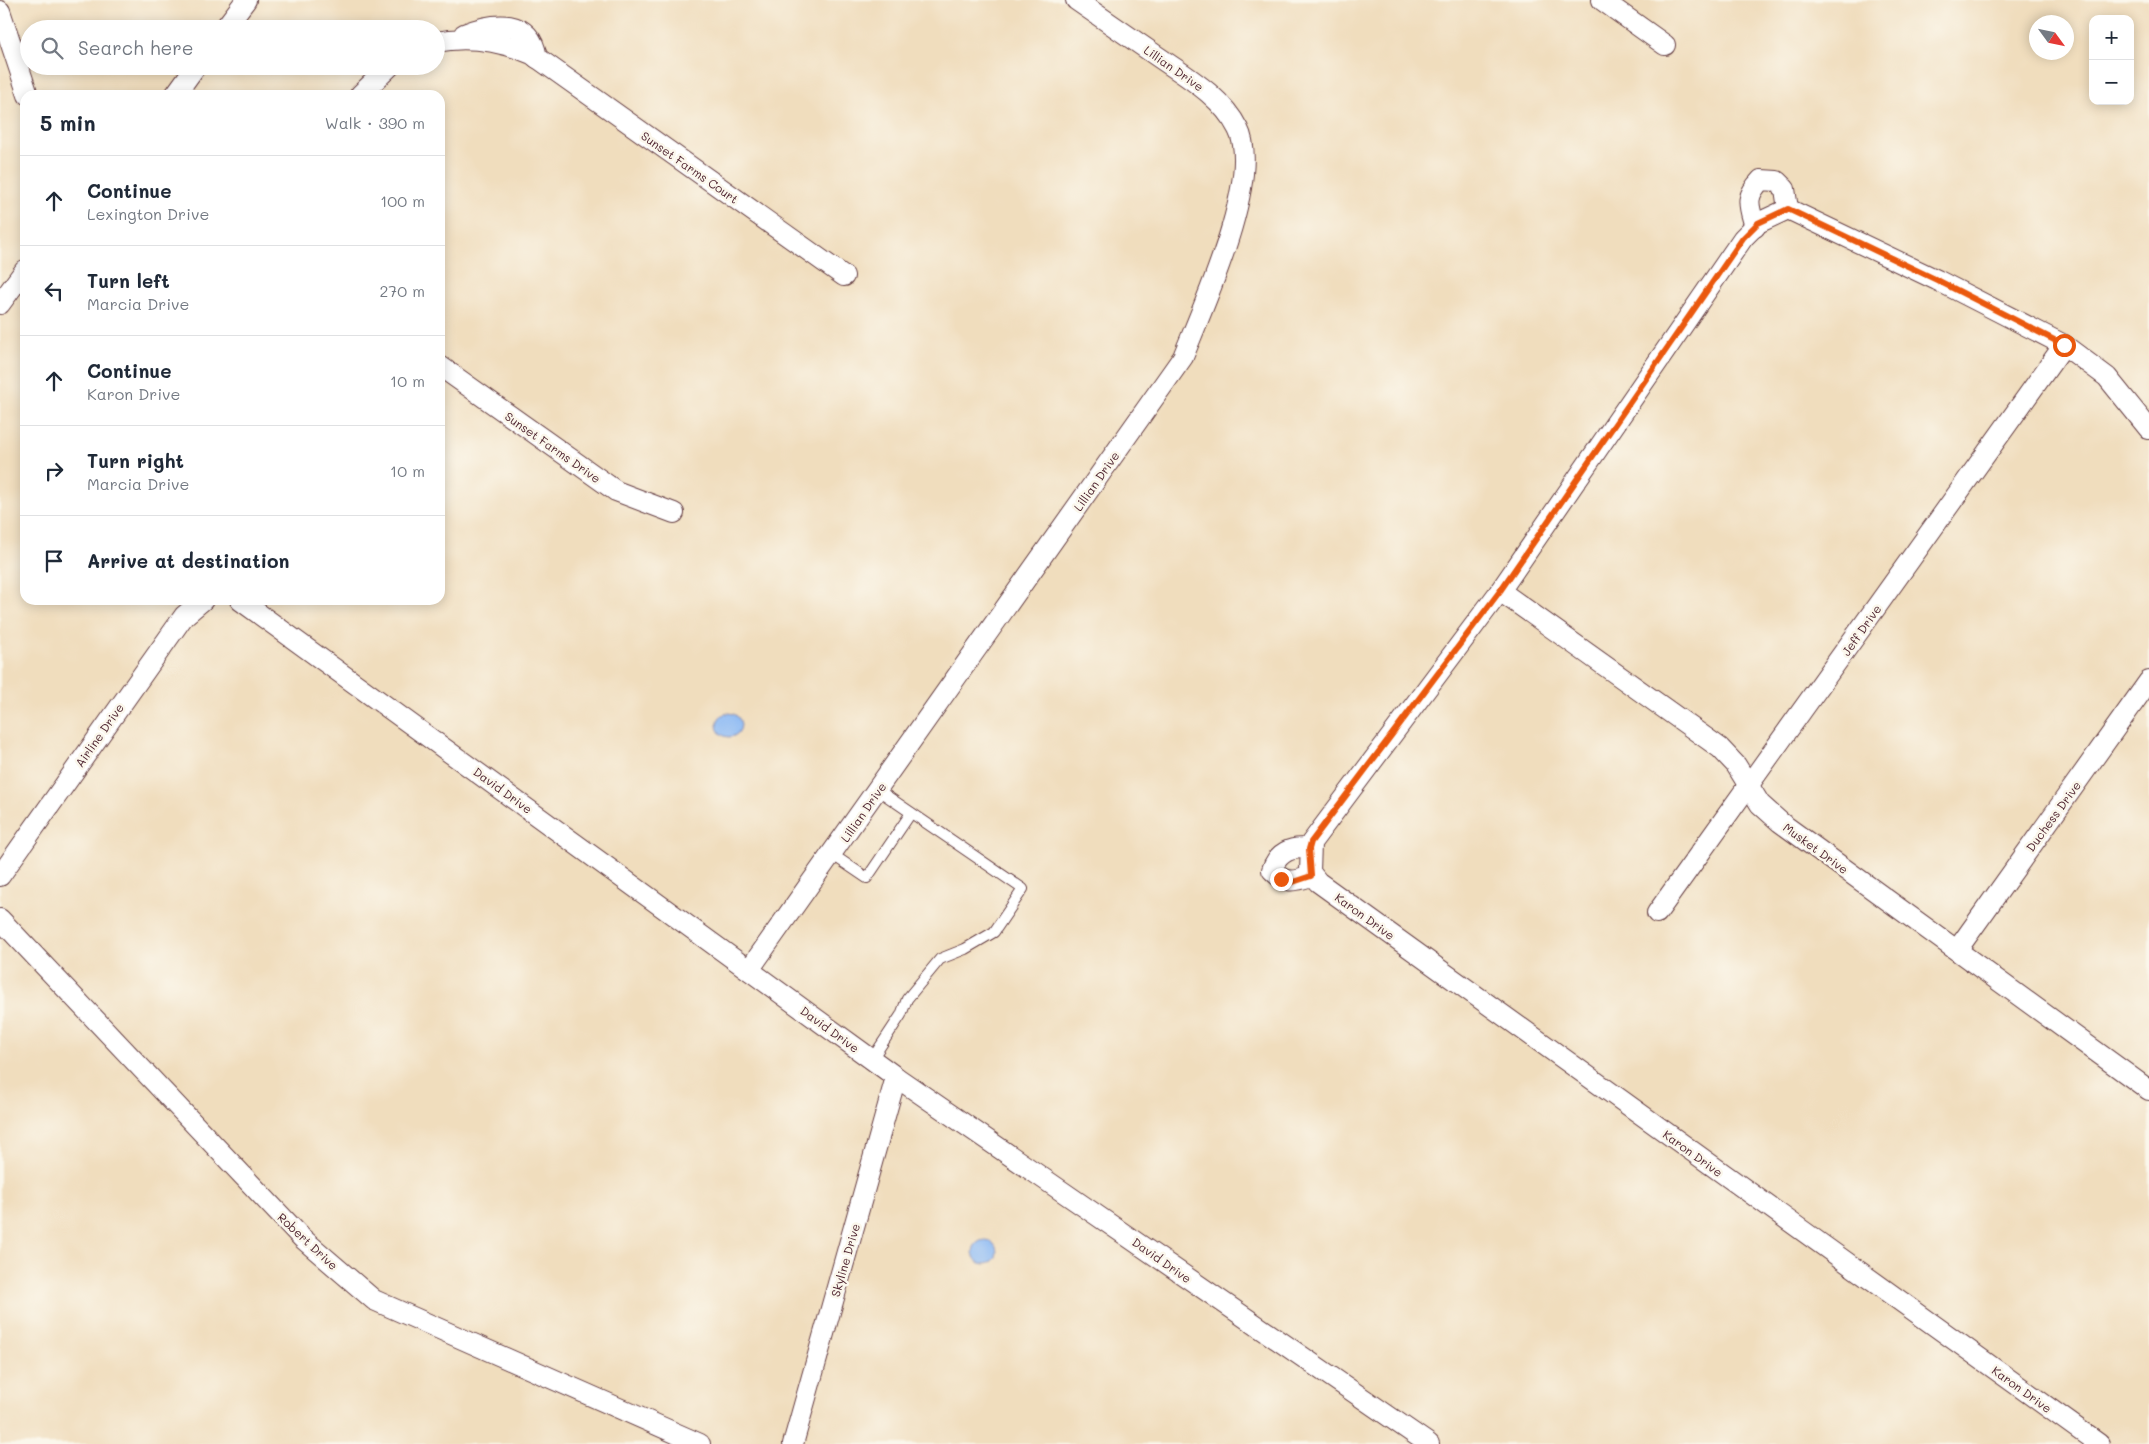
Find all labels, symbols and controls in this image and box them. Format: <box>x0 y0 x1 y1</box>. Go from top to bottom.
north arrow <box>2029 15 2074 60</box>
map controls <box>2089 15 2134 105</box>
button: + <box>2089 15 2134 60</box>
search box <box>20 20 445 75</box>
icon: search <box>38 34 66 62</box>
text: Search here <box>78 35 194 60</box>
street label: Lillian Drive <box>1141 42 1207 94</box>
button: − <box>2089 60 2134 105</box>
text: 5 min <box>40 109 96 136</box>
text: Walk · 390 m <box>325 112 425 133</box>
street label: Sunset Farms Court <box>638 127 742 207</box>
text: Continue <box>87 178 172 203</box>
icon: ahead <box>40 187 68 215</box>
text: 100 m <box>380 190 425 211</box>
text: Lexington Drive <box>87 203 209 224</box>
text: Turn left <box>87 268 170 293</box>
icon: left <box>40 277 68 305</box>
text: 270 m <box>379 280 425 301</box>
text: Marcia Drive <box>87 293 189 314</box>
route start <box>2053 334 2076 357</box>
text: Continue <box>87 358 172 383</box>
icon: ahead <box>40 367 68 395</box>
text: 10 m <box>390 370 425 391</box>
text: Karon Drive <box>87 383 180 404</box>
street label: Sunset Farms Drive <box>502 408 604 486</box>
text: Turn right <box>87 448 184 473</box>
street label: Lillian Drive <box>1070 448 1122 514</box>
icon: right <box>40 457 68 485</box>
text: 10 m <box>390 460 425 481</box>
text: Marcia Drive <box>87 473 189 494</box>
icon: arrive <box>40 547 68 575</box>
text: Arrive at destination <box>87 548 290 573</box>
street label: Jeff Drive <box>1838 601 1884 659</box>
street label: Airline Drive <box>71 700 127 770</box>
street label: David Drive <box>470 763 536 817</box>
street label: Duchess Drive <box>2022 778 2084 854</box>
street label: Lillian Drive <box>837 779 889 845</box>
street label: Musket Drive <box>1780 819 1852 877</box>
route end <box>1270 868 1293 891</box>
street label: Karon Drive <box>1332 889 1398 943</box>
street label: David Drive <box>797 1002 863 1056</box>
street label: Karon Drive <box>1660 1126 1726 1180</box>
street label: Robert Drive <box>274 1209 342 1273</box>
street label: Skyline Drive <box>827 1221 863 1299</box>
street label: David Drive <box>1129 1234 1195 1286</box>
street label: Karon Drive <box>1989 1362 2055 1416</box>

